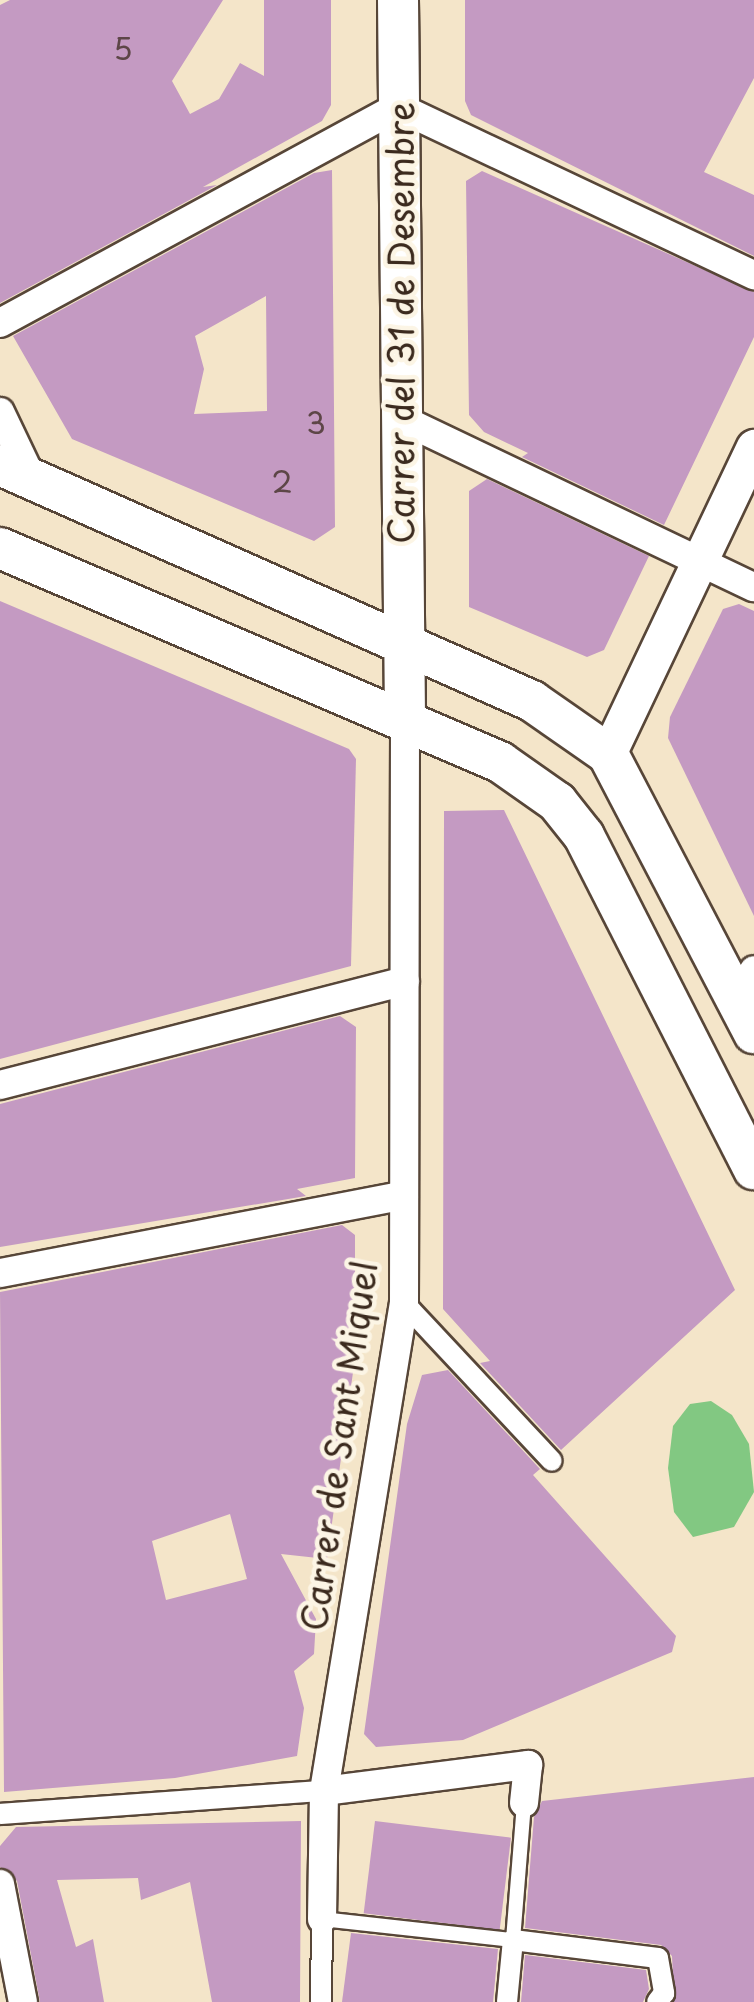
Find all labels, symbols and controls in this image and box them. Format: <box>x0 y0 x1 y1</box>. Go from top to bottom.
house number: 5 <box>113 30 133 66</box>
street label: Carrer del 31 de Desembre <box>379 99 421 547</box>
house number: 3 <box>306 404 326 440</box>
house number: 2 <box>271 463 293 499</box>
street label: Carrer de Sant Miquel <box>291 1257 385 1635</box>

